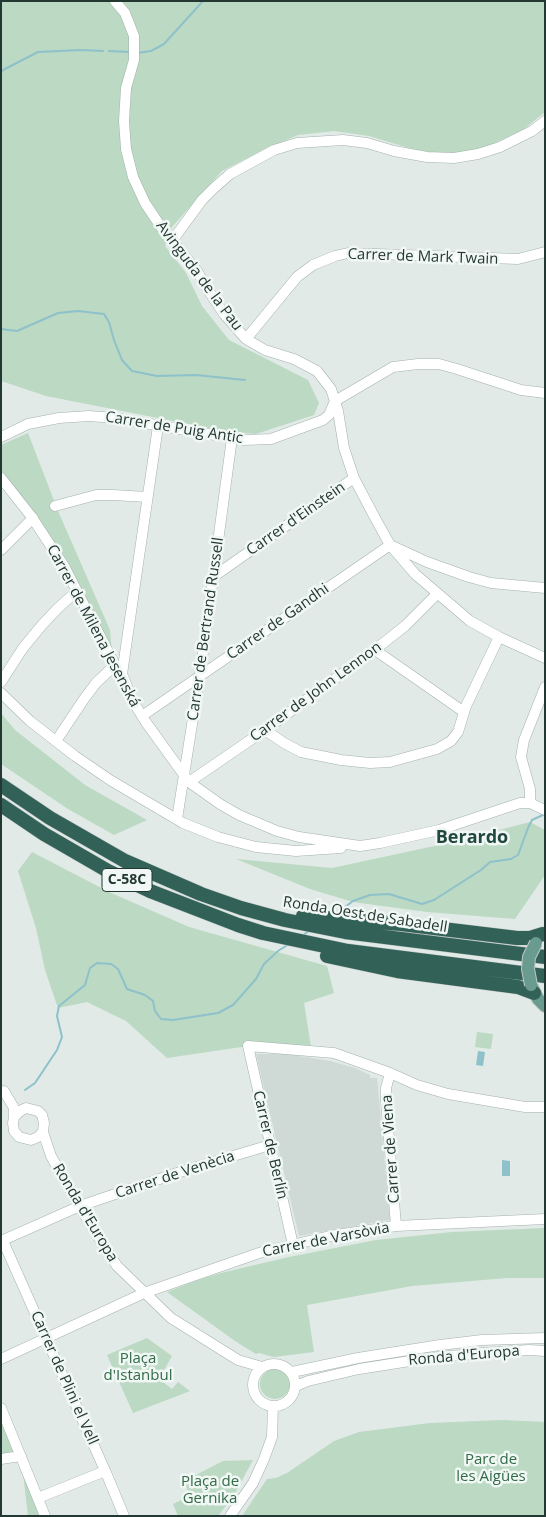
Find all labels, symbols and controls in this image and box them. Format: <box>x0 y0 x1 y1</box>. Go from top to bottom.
street label: Avinguda de la Pau <box>152 218 246 334</box>
street label: Carrer de Mark Twain <box>347 245 499 269</box>
street label: Carrer de Puig Antic <box>104 408 244 448</box>
street label: Carrer d'Einstein <box>243 478 349 560</box>
street label: Carrer de Bertrand Russell <box>184 536 228 722</box>
street label: Carrer de Milena Jesenská <box>42 542 144 710</box>
street label: Carrer de Gandhi <box>223 580 333 664</box>
street label: Carrer de John Lennon <box>247 638 385 746</box>
district label: Berardo <box>436 827 508 849</box>
road number: C-58C <box>102 868 152 892</box>
street label: Ronda Oest de Sabadell <box>282 893 448 937</box>
street label: Carrer de Berlín <box>249 1089 291 1201</box>
street label: Carrer de Viena <box>378 1094 404 1204</box>
street label: Carrer de Venècia <box>113 1147 237 1203</box>
street label: Ronda d'Europa <box>49 1161 121 1265</box>
street label: Carrer de Varsòvia <box>261 1219 391 1261</box>
street label: Carrer de Plini el Vell <box>26 1308 102 1448</box>
street label: Ronda d'Europa <box>408 1342 520 1370</box>
park label: Plaça d'Istanbul <box>104 1350 172 1385</box>
park label: Parc de les Aigües <box>456 1451 526 1486</box>
park label: Plaça de Gernika <box>181 1473 239 1508</box>

